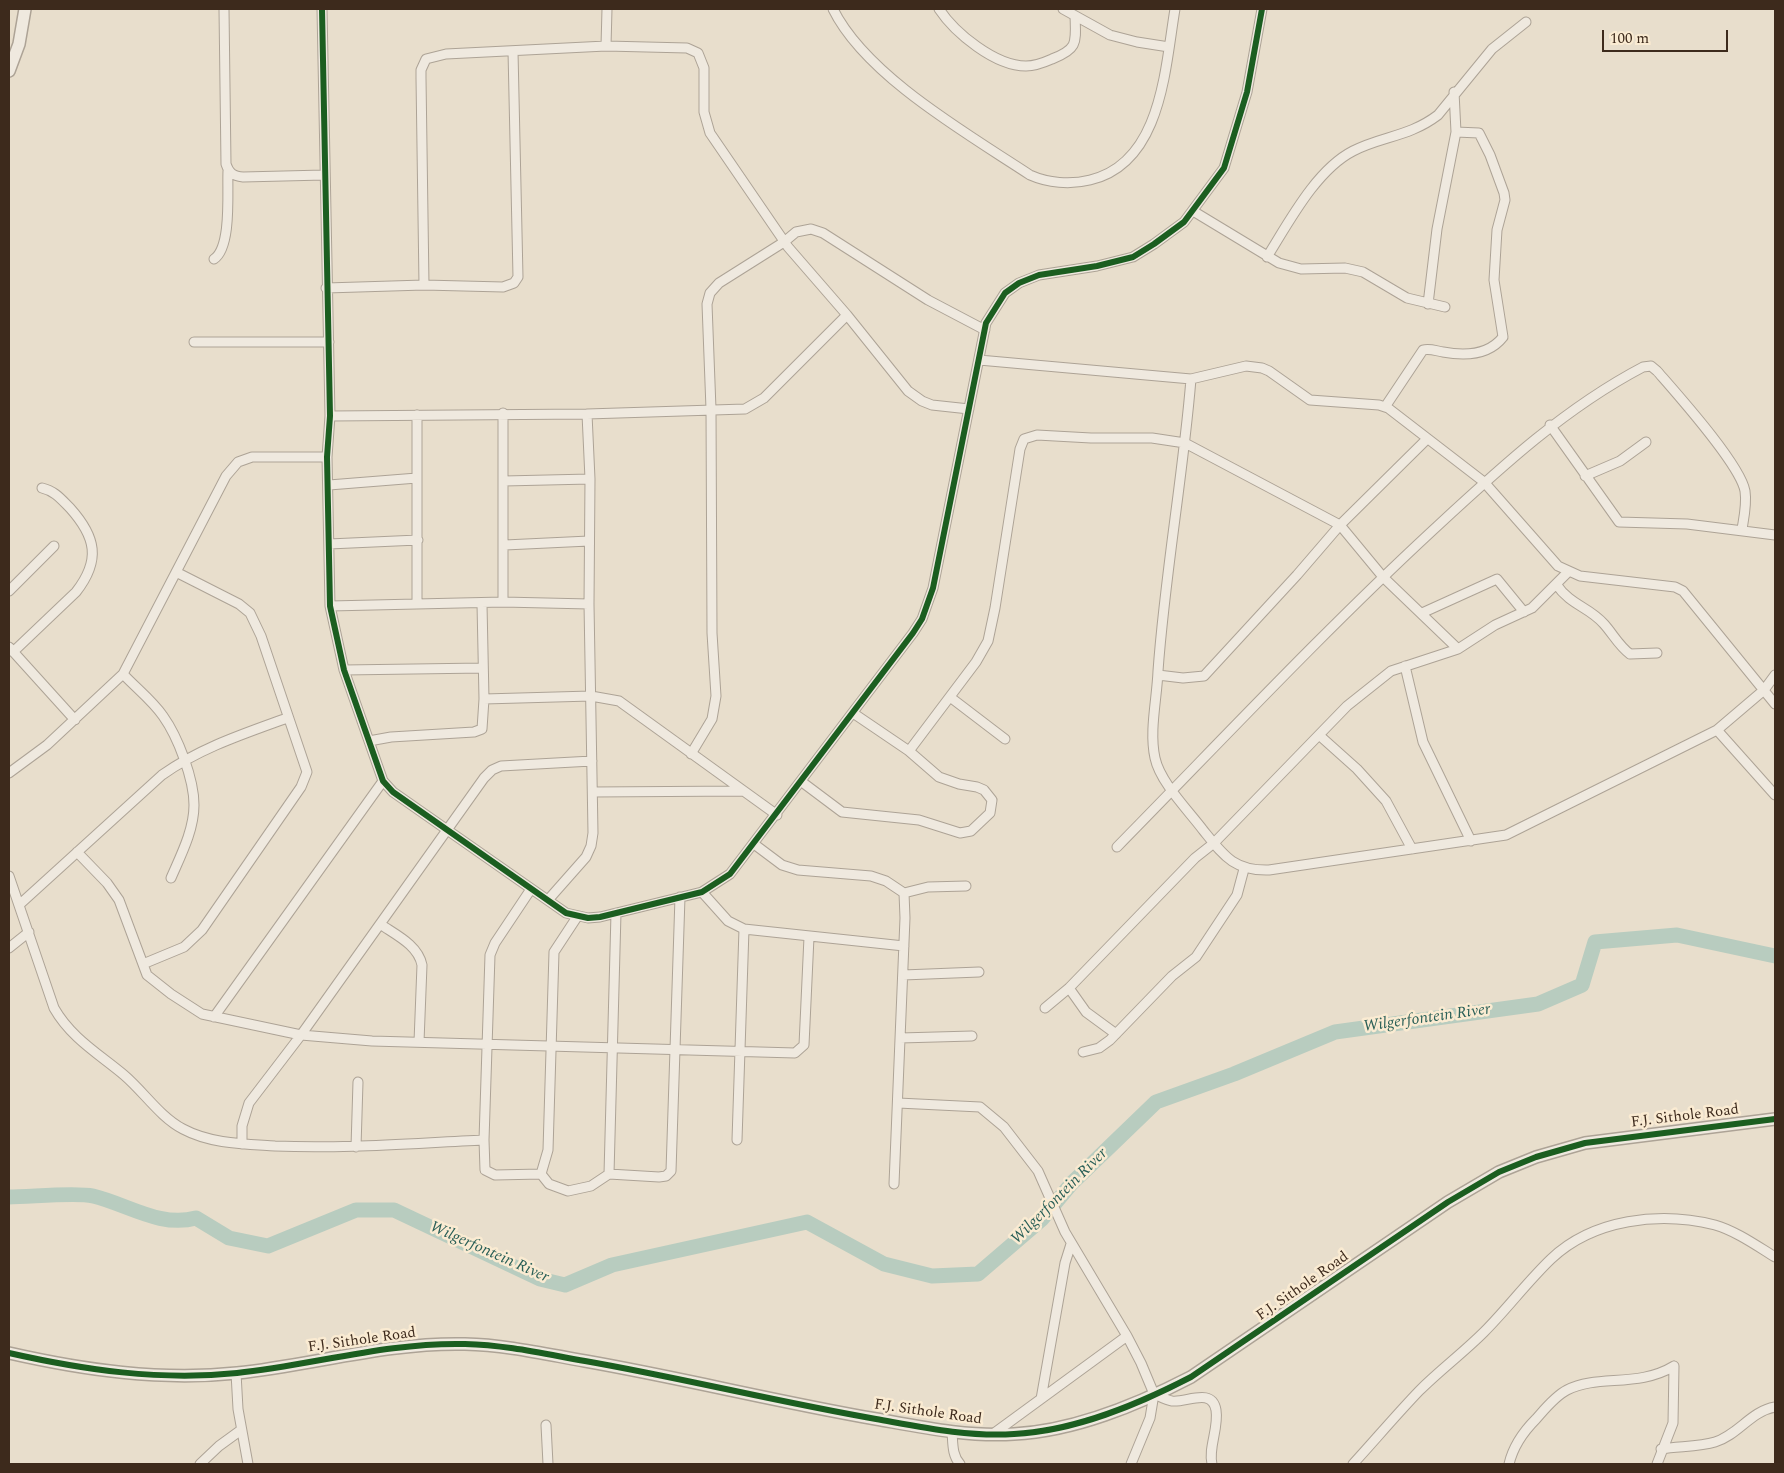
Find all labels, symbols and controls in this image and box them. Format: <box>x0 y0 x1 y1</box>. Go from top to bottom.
scale bar <box>1604 20 1730 52</box>
text: 100 m <box>1610 27 1649 50</box>
water label: Wilgerfontein River <box>1362 1001 1492 1037</box>
street label: F.J. Sithole Road <box>1630 1101 1740 1133</box>
water label: Wilgerfontein River <box>1008 1145 1112 1249</box>
water label: Wilgerfontein River <box>426 1218 552 1288</box>
street label: F.J. Sithole Road <box>1253 1248 1353 1326</box>
street label: F.J. Sithole Road <box>307 1325 417 1357</box>
street label: F.J. Sithole Road <box>873 1397 983 1429</box>

